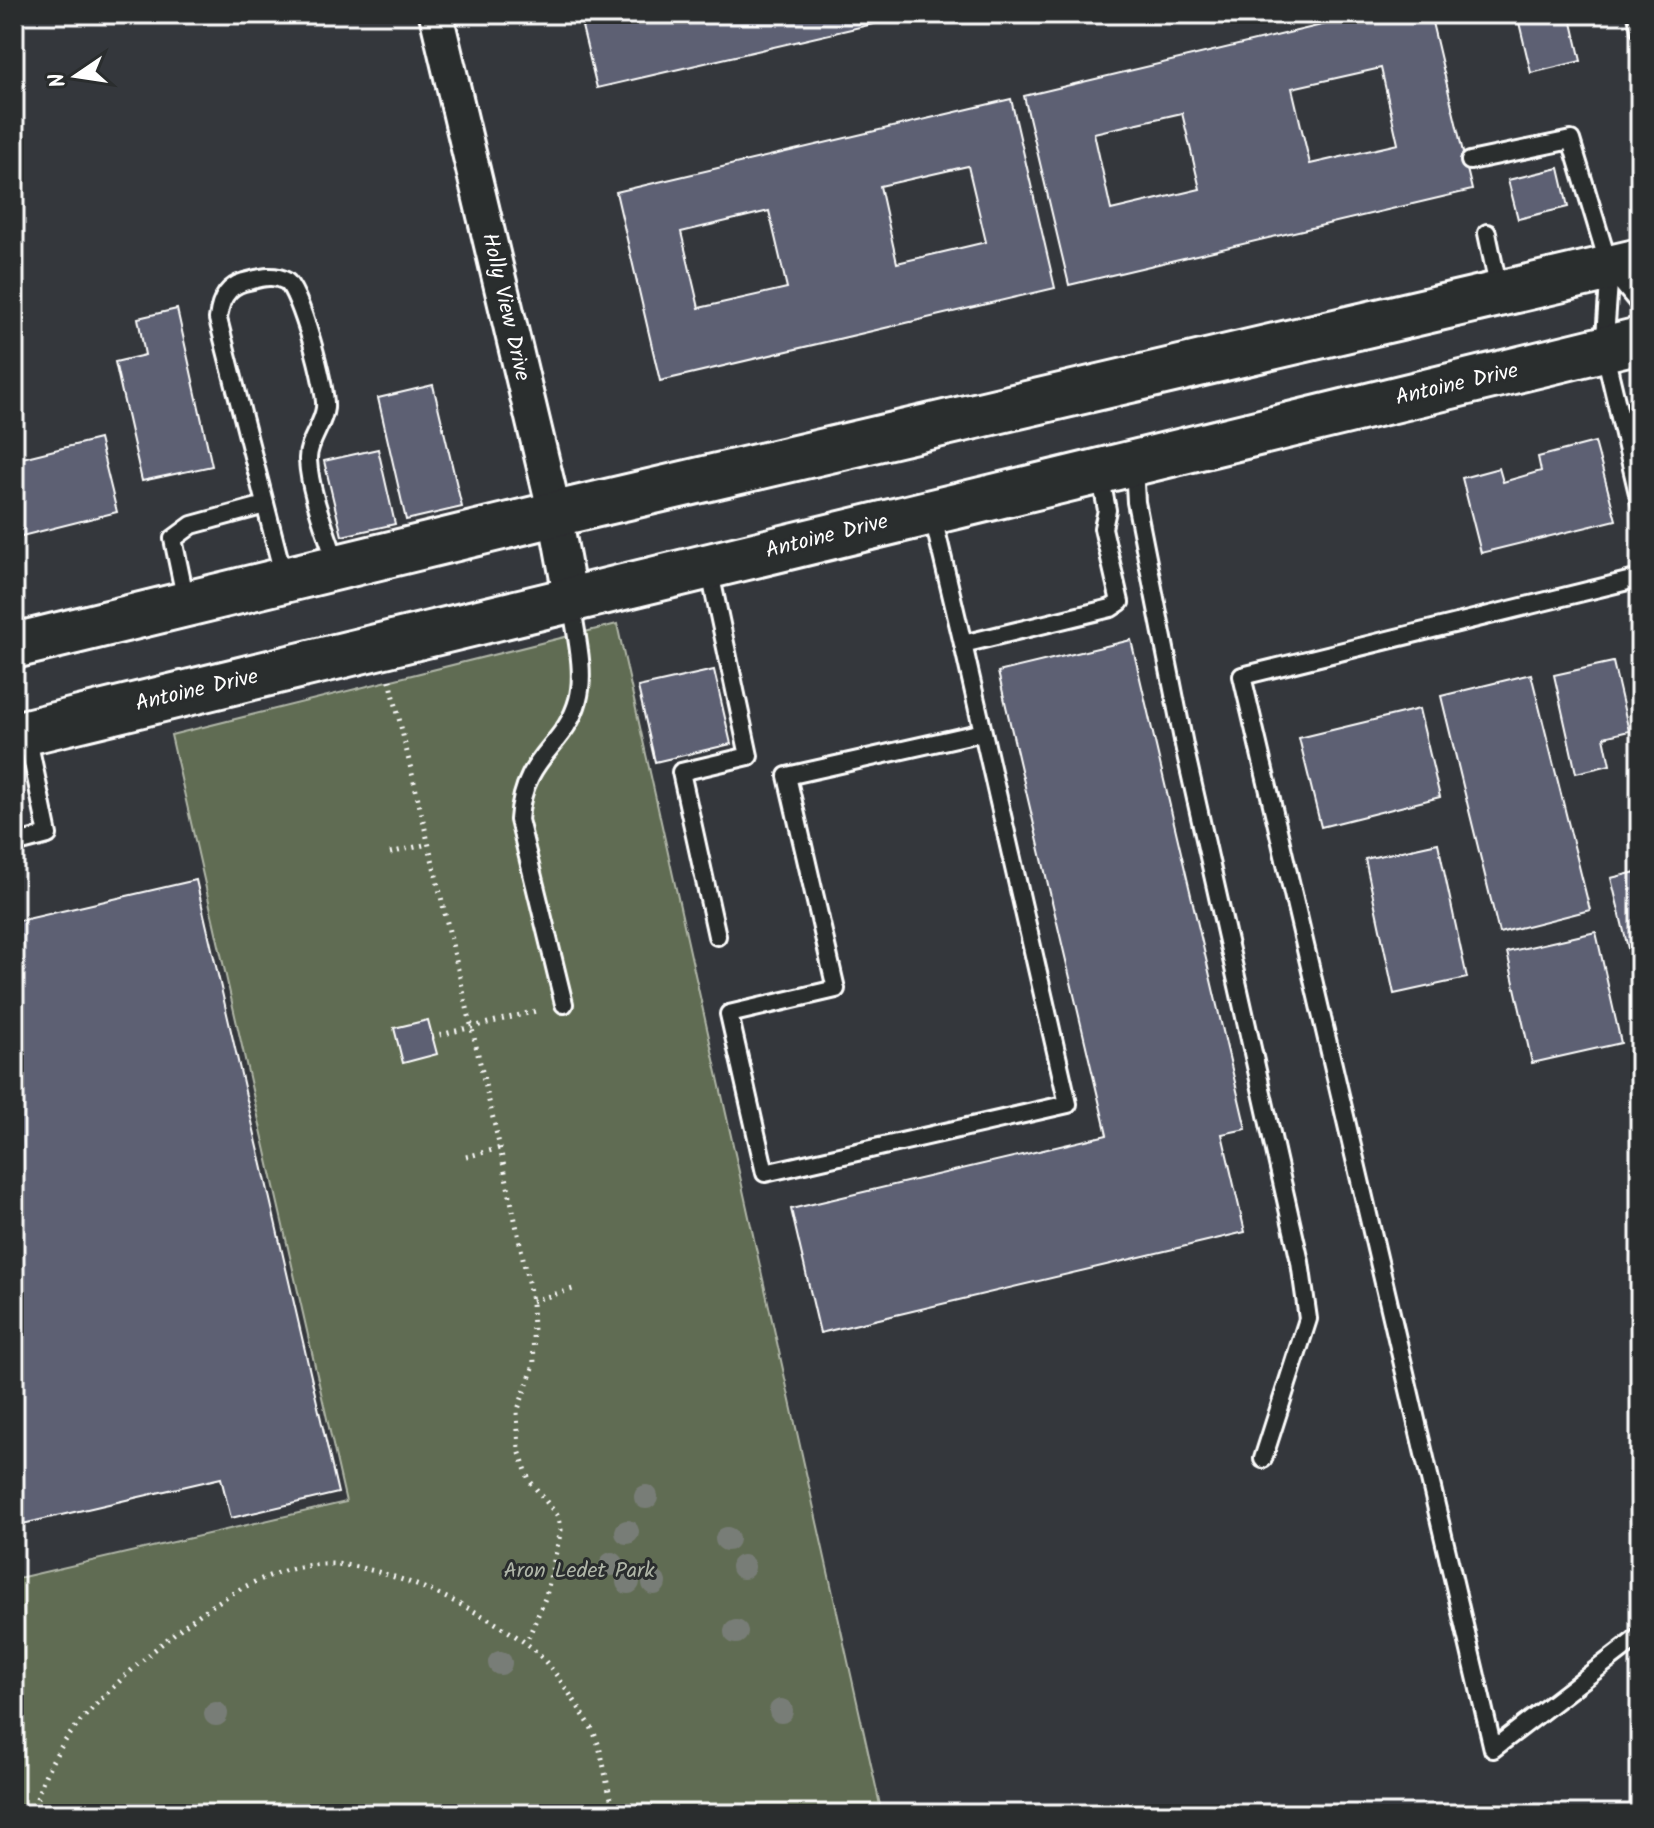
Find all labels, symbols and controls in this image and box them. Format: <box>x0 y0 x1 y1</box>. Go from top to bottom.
north arrow <box>36 36 116 116</box>
text: N <box>40 69 78 91</box>
street label: Holly View Drive <box>471 229 539 385</box>
street label: Antoine Drive <box>1392 354 1522 416</box>
street label: Antoine Drive <box>762 505 892 569</box>
street label: Antoine Drive <box>132 660 262 722</box>
park label: Aron Ledet Park <box>503 1554 655 1589</box>

